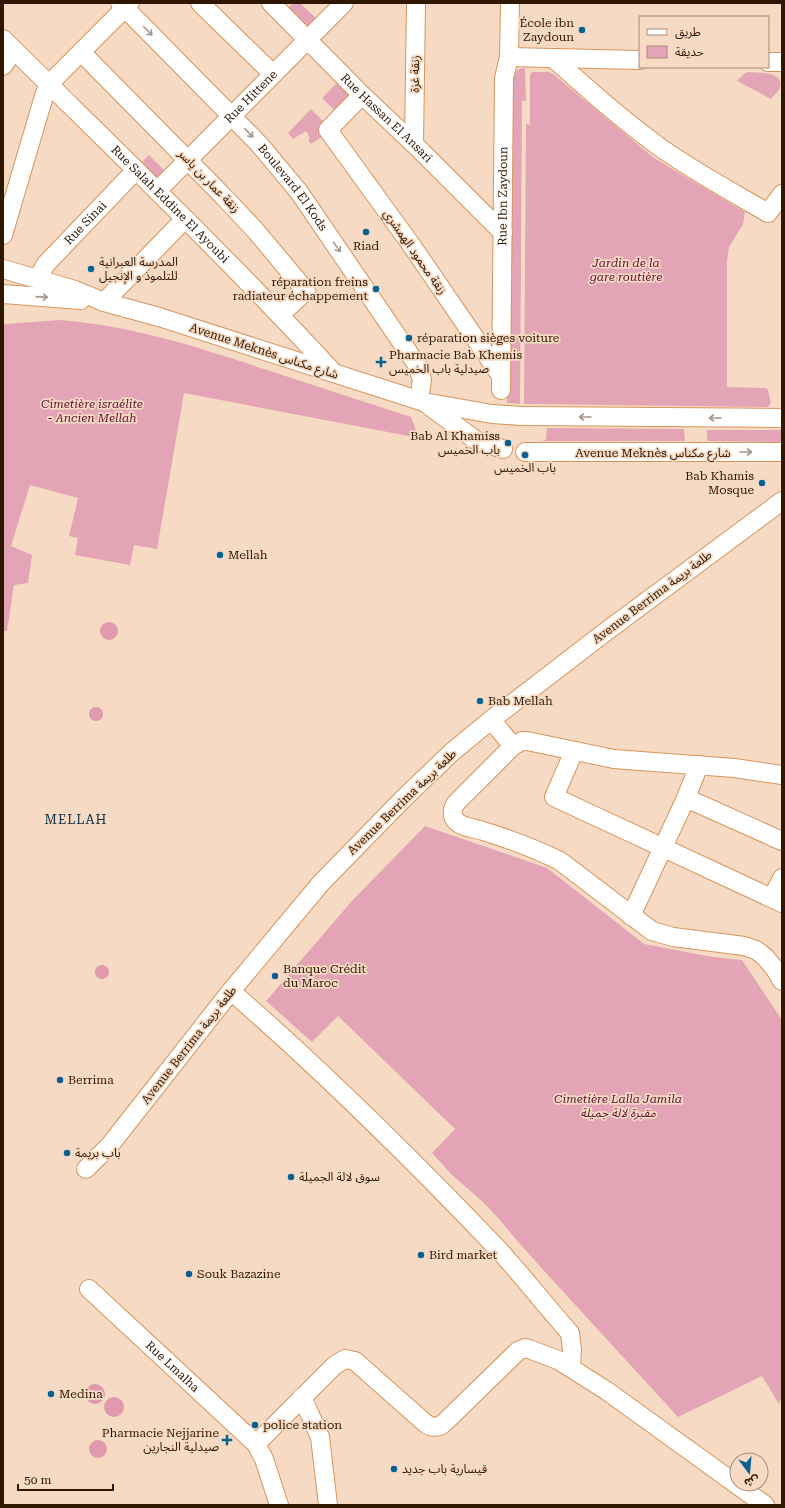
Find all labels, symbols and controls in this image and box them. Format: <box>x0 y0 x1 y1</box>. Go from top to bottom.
place label: École ibn Zaydoun <box>520 16 574 44</box>
legend <box>639 16 769 68</box>
marker: École ibn Zaydoun <box>577 25 587 35</box>
text: طريق <box>675 25 701 40</box>
one-way arrow <box>143 26 153 36</box>
text: حديقة <box>675 45 704 59</box>
street label: زنقة غزة <box>408 55 422 93</box>
street label: Rue Hittene <box>222 67 280 126</box>
street label: Rue Hassan El Ansari <box>338 71 435 165</box>
one-way arrow <box>244 128 254 138</box>
street label: Boulevard El Kods <box>255 141 331 234</box>
street label: Rue Salah Eddine El Ayoubi <box>108 143 232 266</box>
street label: زنقة عمار بن ياسر <box>175 146 243 215</box>
street label: Rue Ibn Zaydoun <box>495 146 510 246</box>
street label: Rue Sinai <box>61 198 109 247</box>
street label: زنقة محمود الهمشري <box>378 207 450 299</box>
marker: Riad <box>361 227 371 237</box>
place label: Riad <box>353 239 379 253</box>
one-way arrow <box>333 241 341 252</box>
place label: المدرسة العبرانية للتلموذ و الإنجيل <box>99 255 178 284</box>
park label: Jardin de la gare routière <box>589 256 662 284</box>
marker: المدرسة العبرانية للتلموذ و الإنجيل <box>86 264 96 274</box>
place label: réparation freins radiateur échappement <box>233 275 369 303</box>
marker: réparation freins radiateur échappement <box>371 284 381 294</box>
one-way arrow <box>35 293 48 300</box>
street label: Avenue Meknès شارع مكناس <box>187 320 340 384</box>
place label: réparation sièges voiture <box>417 331 560 345</box>
marker: réparation sièges voiture <box>404 333 414 343</box>
place label: Pharmacie Bab Khemis صيدلية باب الخميس <box>389 348 522 376</box>
marker: Pharmacie Bab Khemis صيدلية باب الخميس <box>376 357 386 367</box>
park label: Cimetière israélite - Ancien Mellah <box>41 397 143 425</box>
one-way arrow <box>579 413 592 421</box>
one-way arrow <box>709 414 722 422</box>
place label: Bab Al Khamiss باب الخميس <box>410 429 500 457</box>
marker: Bab Al Khamiss باب الخميس <box>503 438 513 448</box>
street label: Avenue Meknès شارع مكناس <box>575 446 731 462</box>
one-way arrow <box>739 448 752 456</box>
marker: باب الخميس <box>520 450 530 460</box>
place label: باب الخميس <box>494 461 556 475</box>
place label: Bab Khamis Mosque <box>685 469 754 497</box>
marker: Bab Khamis Mosque <box>757 478 767 488</box>
place label: Mellah <box>228 548 268 562</box>
street label: Avenue Berrima طلعة بريمة <box>590 548 714 646</box>
marker: Mellah <box>215 550 225 560</box>
place label: Bab Mellah <box>488 694 553 708</box>
marker: Bab Mellah <box>475 696 485 706</box>
street label: Avenue Berrima طلعة بريمة <box>345 746 459 858</box>
district label: MELLAH <box>45 812 107 827</box>
place label: Banque Crédit du Maroc <box>283 962 367 990</box>
marker: Banque Crédit du Maroc <box>270 971 280 981</box>
street label: Avenue Berrima طلعة بريمة <box>139 983 239 1107</box>
place label: Berrima <box>68 1073 114 1087</box>
marker: Berrima <box>55 1075 65 1085</box>
park label: Cimetière Lalla Jamila مقبرة لالة جميلة <box>554 1092 682 1120</box>
place label: باب بريمة <box>75 1146 121 1160</box>
marker: باب بريمة <box>62 1148 72 1158</box>
place label: سوق لالة الجميلة <box>299 1170 380 1184</box>
marker: سوق لالة الجميلة <box>286 1172 296 1182</box>
place label: Bird market <box>429 1248 498 1262</box>
marker: Bird market <box>416 1250 426 1260</box>
place label: Souk Bazazine <box>197 1267 281 1281</box>
marker: Souk Bazazine <box>184 1269 194 1279</box>
street label: Rue Lmalha <box>143 1338 203 1395</box>
place label: Medina <box>59 1387 103 1401</box>
marker: Medina <box>46 1389 56 1399</box>
place label: police station <box>263 1418 342 1432</box>
marker: police station <box>250 1420 260 1430</box>
place label: Pharmacie Nejjarine صيدلية النجارين <box>102 1426 219 1454</box>
marker: Pharmacie Nejjarine صيدلية النجارين <box>222 1435 232 1445</box>
north arrow <box>729 1452 769 1492</box>
place label: قيسارية باب جديد <box>402 1462 487 1476</box>
marker: قيسارية باب جديد <box>389 1464 399 1474</box>
scale bar <box>18 1466 113 1492</box>
text: 50 m <box>24 1473 51 1487</box>
text: ش <box>743 1473 761 1489</box>

